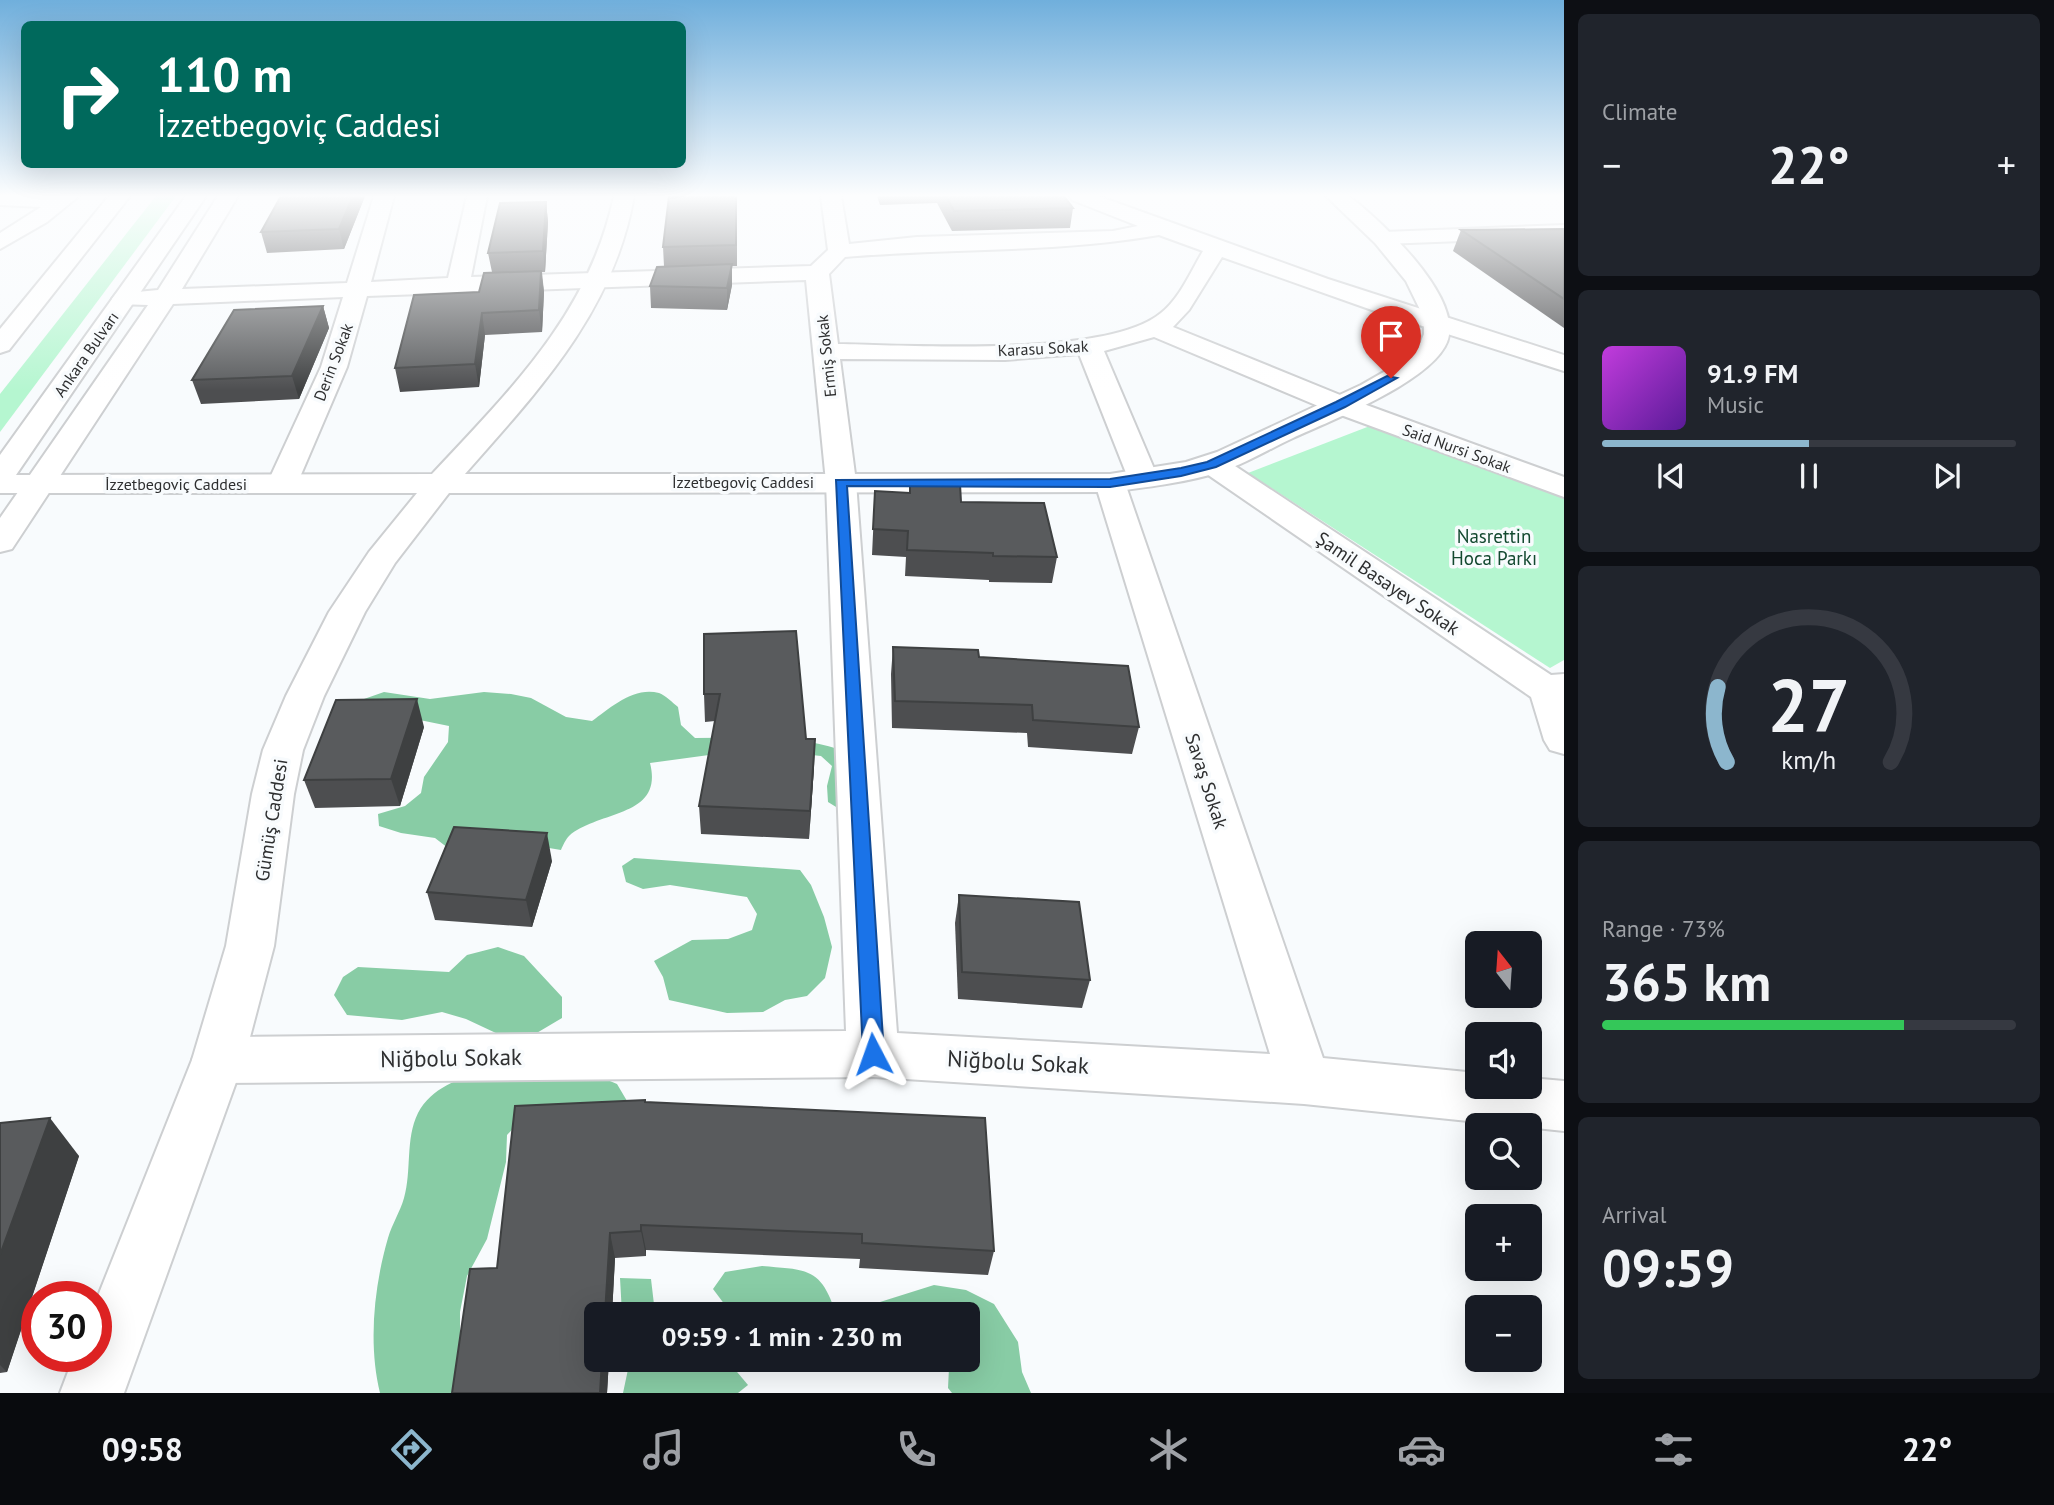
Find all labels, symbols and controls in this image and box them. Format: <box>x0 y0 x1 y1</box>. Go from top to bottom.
text: 110 m <box>157 42 292 106</box>
icon: right <box>42 49 133 140</box>
text: Climate <box>1602 97 1677 126</box>
text: İzzetbegoviç Caddesi <box>157 104 441 146</box>
text: 22° <box>1768 131 1850 198</box>
text: − <box>1602 140 1621 189</box>
text: + <box>1997 140 2016 189</box>
pin <box>1361 306 1421 378</box>
street label: Ankara Bulvarı <box>49 308 123 400</box>
street label: Ermiş Sokak <box>812 314 840 398</box>
icon: arrive <box>1372 317 1410 355</box>
street label: Derin Sokak <box>309 320 357 404</box>
street label: Karasu Sokak <box>997 336 1089 360</box>
text: 91.9 FM <box>1707 357 1798 390</box>
text: Music <box>1707 390 1764 419</box>
street label: Said Nursi Sokak <box>1400 419 1514 477</box>
icon: previous <box>1652 457 1690 495</box>
icon: pause <box>1790 457 1828 495</box>
icon: next <box>1928 457 1966 495</box>
street label: İzzetbegoviç Caddesi <box>672 472 814 492</box>
street label: İzzetbegoviç Caddesi <box>105 474 247 494</box>
park label: Nasrettin Hoca Parkı <box>1451 524 1537 570</box>
street label: Şamil Basayev Sokak <box>1312 526 1464 640</box>
text: 27 <box>1768 659 1850 753</box>
street label: Savaş Sokak <box>1180 730 1234 832</box>
text: km/h <box>1782 744 1836 776</box>
street label: Gümüş Caddesi <box>249 757 293 883</box>
text: Range · 73% <box>1602 914 1725 943</box>
north arrow <box>1465 931 1542 1008</box>
map controls <box>1465 931 1542 1372</box>
text: 365 km <box>1602 948 1771 1015</box>
position arrow <box>836 1017 910 1091</box>
button: sound <box>1465 1022 1542 1099</box>
street label: Niğbolu Sokak <box>380 1042 522 1073</box>
street label: Niğbolu Sokak <box>946 1043 1090 1080</box>
button: search <box>1465 1113 1542 1190</box>
text: Arrival <box>1602 1200 1666 1229</box>
button: + <box>1465 1204 1542 1281</box>
text: 09:59 <box>1602 1234 1734 1301</box>
speed limit sign: 30 <box>21 1281 112 1372</box>
button: − <box>1465 1295 1542 1372</box>
text: 09:59 · 1 min · 230 m <box>662 1320 902 1353</box>
icon: directions <box>387 1425 436 1474</box>
icon: music <box>639 1425 688 1474</box>
icon: phone <box>892 1425 941 1474</box>
icon: climate <box>1144 1425 1193 1474</box>
icon: car <box>1397 1425 1446 1474</box>
icon: filters <box>1649 1425 1698 1474</box>
text: 09:58 <box>102 1428 183 1470</box>
text: 22° <box>1902 1428 1952 1470</box>

